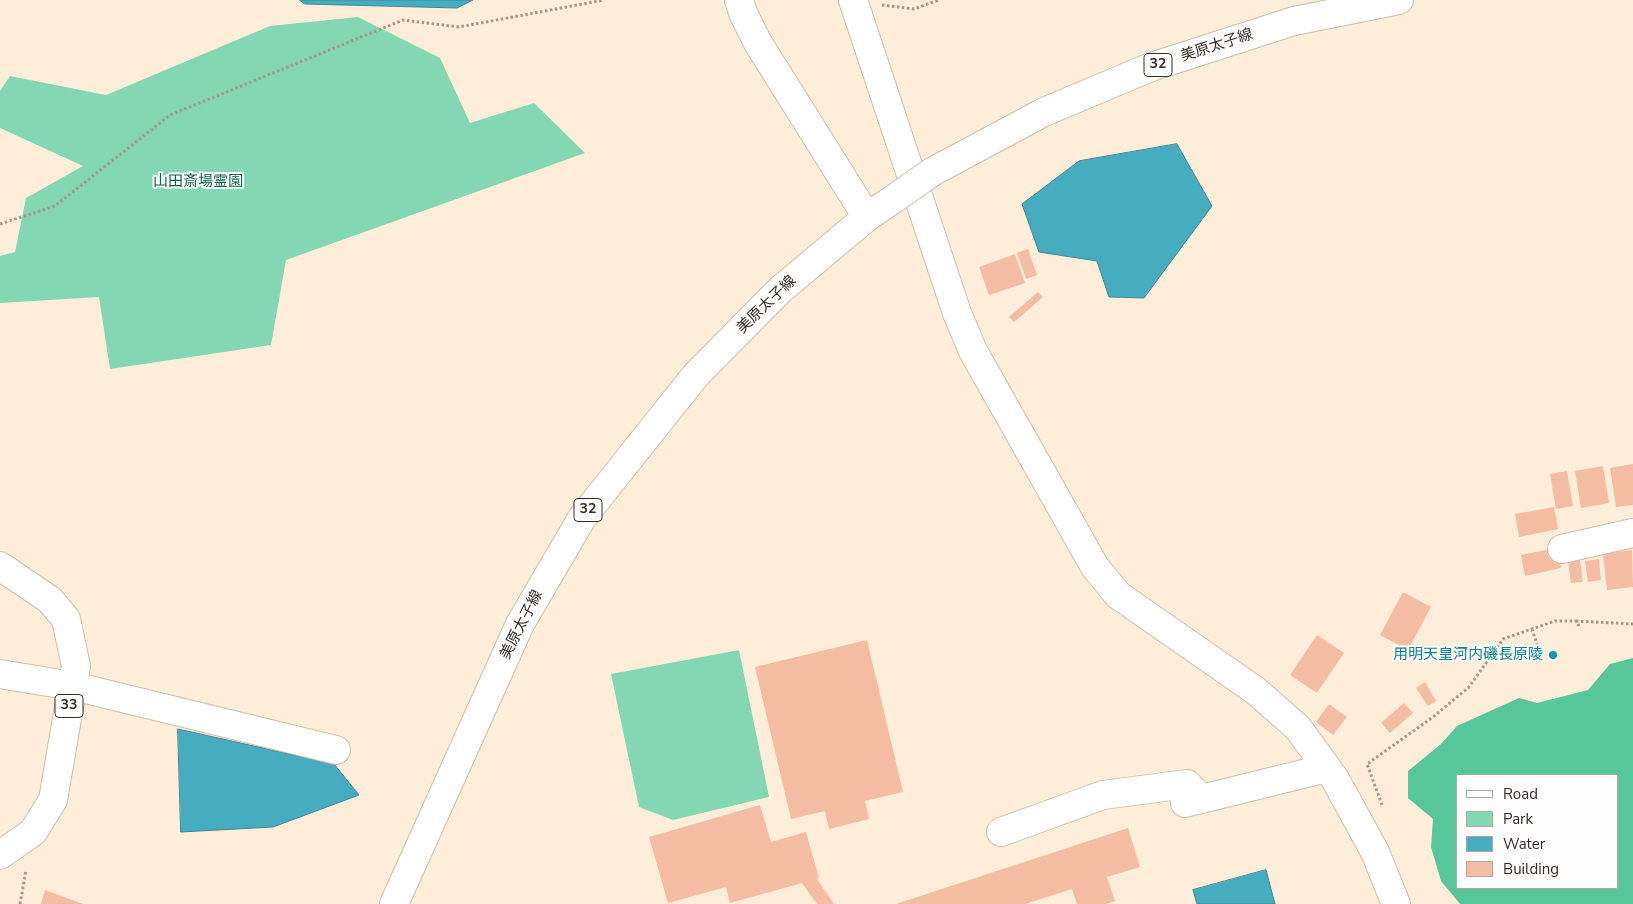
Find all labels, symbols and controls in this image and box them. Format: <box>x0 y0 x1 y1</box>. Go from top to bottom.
street label: 美原太子線 <box>1179 26 1255 66</box>
road number: 32 <box>1144 54 1172 76</box>
park label: 山田斎場霊園 <box>153 173 243 191</box>
street label: 美原太子線 <box>734 272 800 338</box>
road number: 32 <box>574 498 602 522</box>
street label: 美原太子線 <box>497 588 547 662</box>
place label: 用明天皇河内磯長原陵 <box>1393 646 1543 664</box>
marker: 用明天皇河内磯長原陵 <box>1547 649 1559 661</box>
road number: 33 <box>55 694 83 718</box>
legend <box>1456 774 1618 889</box>
text: Road <box>1503 784 1538 804</box>
text: Park <box>1503 809 1533 829</box>
text: Water <box>1503 834 1545 854</box>
text: Building <box>1503 859 1559 879</box>

